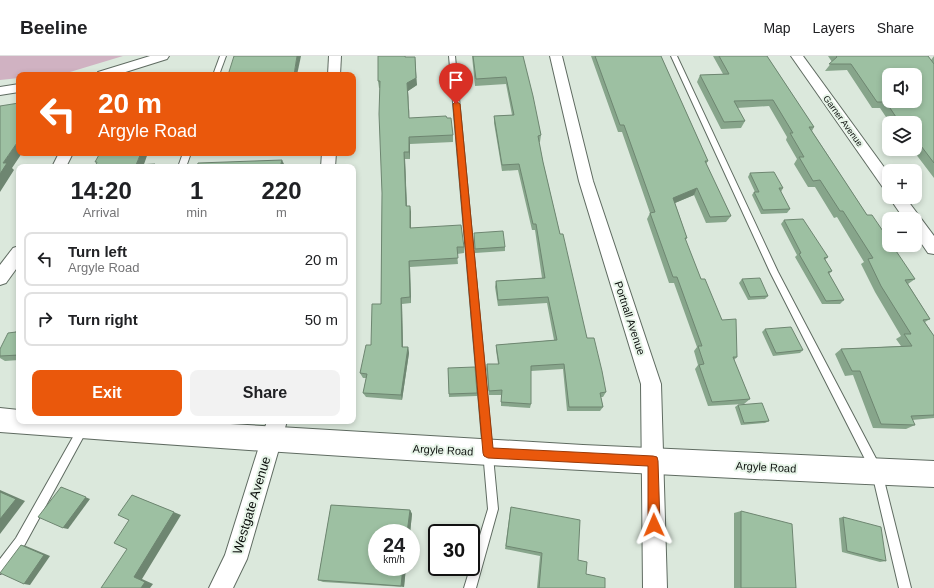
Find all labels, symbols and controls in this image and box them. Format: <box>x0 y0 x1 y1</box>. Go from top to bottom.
text: Beeline <box>20 17 88 38</box>
text: Map <box>763 20 791 36</box>
text: Layers <box>813 20 855 36</box>
text: Share <box>877 20 914 36</box>
pin <box>439 63 473 104</box>
map controls <box>882 68 922 252</box>
button: sound <box>882 68 922 108</box>
icon: arrive <box>445 69 467 91</box>
icon: left <box>32 88 84 140</box>
text: 20 m <box>98 88 162 119</box>
street label: Garner Avenue <box>821 94 865 148</box>
button: layers <box>882 116 922 156</box>
text: Argyle Road <box>98 121 197 141</box>
button: + <box>882 164 922 204</box>
text: 14:20 <box>70 177 132 204</box>
text: 1 <box>190 177 203 204</box>
text: 220 <box>262 177 302 204</box>
text: Arrival <box>83 205 120 220</box>
text: min <box>186 205 207 220</box>
text: m <box>276 205 287 220</box>
button: − <box>882 212 922 252</box>
text: Turn left <box>68 243 127 260</box>
icon: left <box>34 248 56 270</box>
text: 20 m <box>305 251 338 268</box>
text: Argyle Road <box>68 260 140 275</box>
street label: Portnall Avenue <box>612 280 648 356</box>
icon: right <box>34 308 56 330</box>
text: Turn right <box>68 311 138 328</box>
text: 50 m <box>305 311 338 328</box>
button: Exit <box>32 370 182 416</box>
button: Share <box>190 370 340 416</box>
street label: Argyle Road <box>412 442 474 458</box>
street label: Westgate Avenue <box>229 454 273 556</box>
street label: Argyle Road <box>735 459 797 475</box>
position arrow <box>633 504 675 546</box>
speed limit sign: 30 <box>428 524 480 576</box>
text: 24 <box>383 534 405 556</box>
text: km/h <box>383 554 405 565</box>

